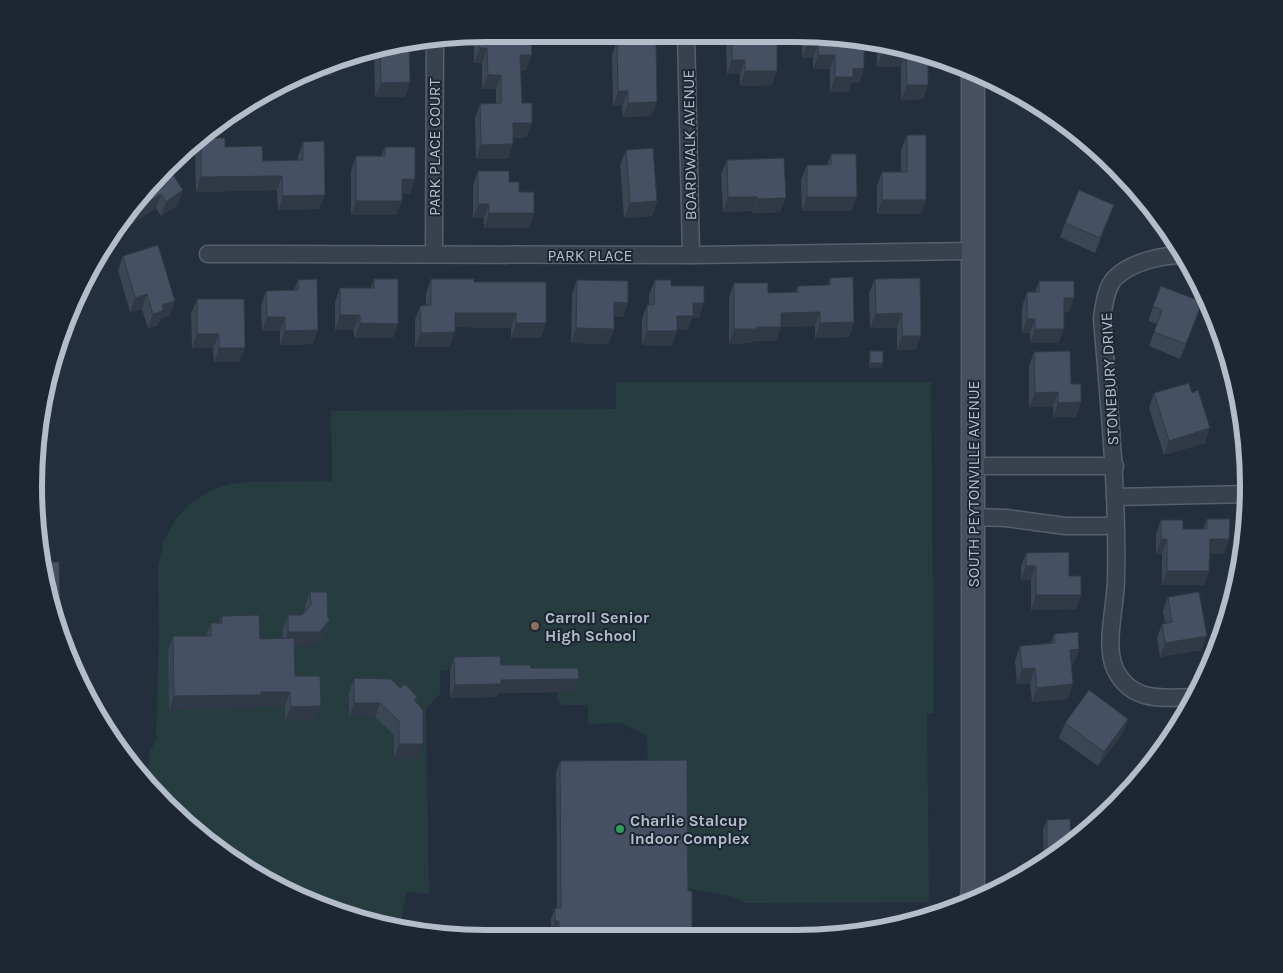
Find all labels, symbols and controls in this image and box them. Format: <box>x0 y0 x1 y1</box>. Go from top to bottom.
street label: BOARDWALK AVENUE <box>679 69 700 221</box>
street label: PARK PLACE COURT <box>425 78 444 216</box>
street label: PARK PLACE <box>547 246 633 265</box>
street label: STONEBURY DRIVE <box>1097 312 1122 446</box>
street label: SOUTH PEYTONVILLE AVENUE <box>964 380 983 588</box>
place label: Carroll Senior High School <box>545 608 650 645</box>
marker: Carroll Senior High School <box>529 620 541 632</box>
place label: Charlie Stalcup Indoor Complex <box>630 811 750 848</box>
marker: Charlie Stalcup Indoor Complex <box>614 823 626 835</box>

